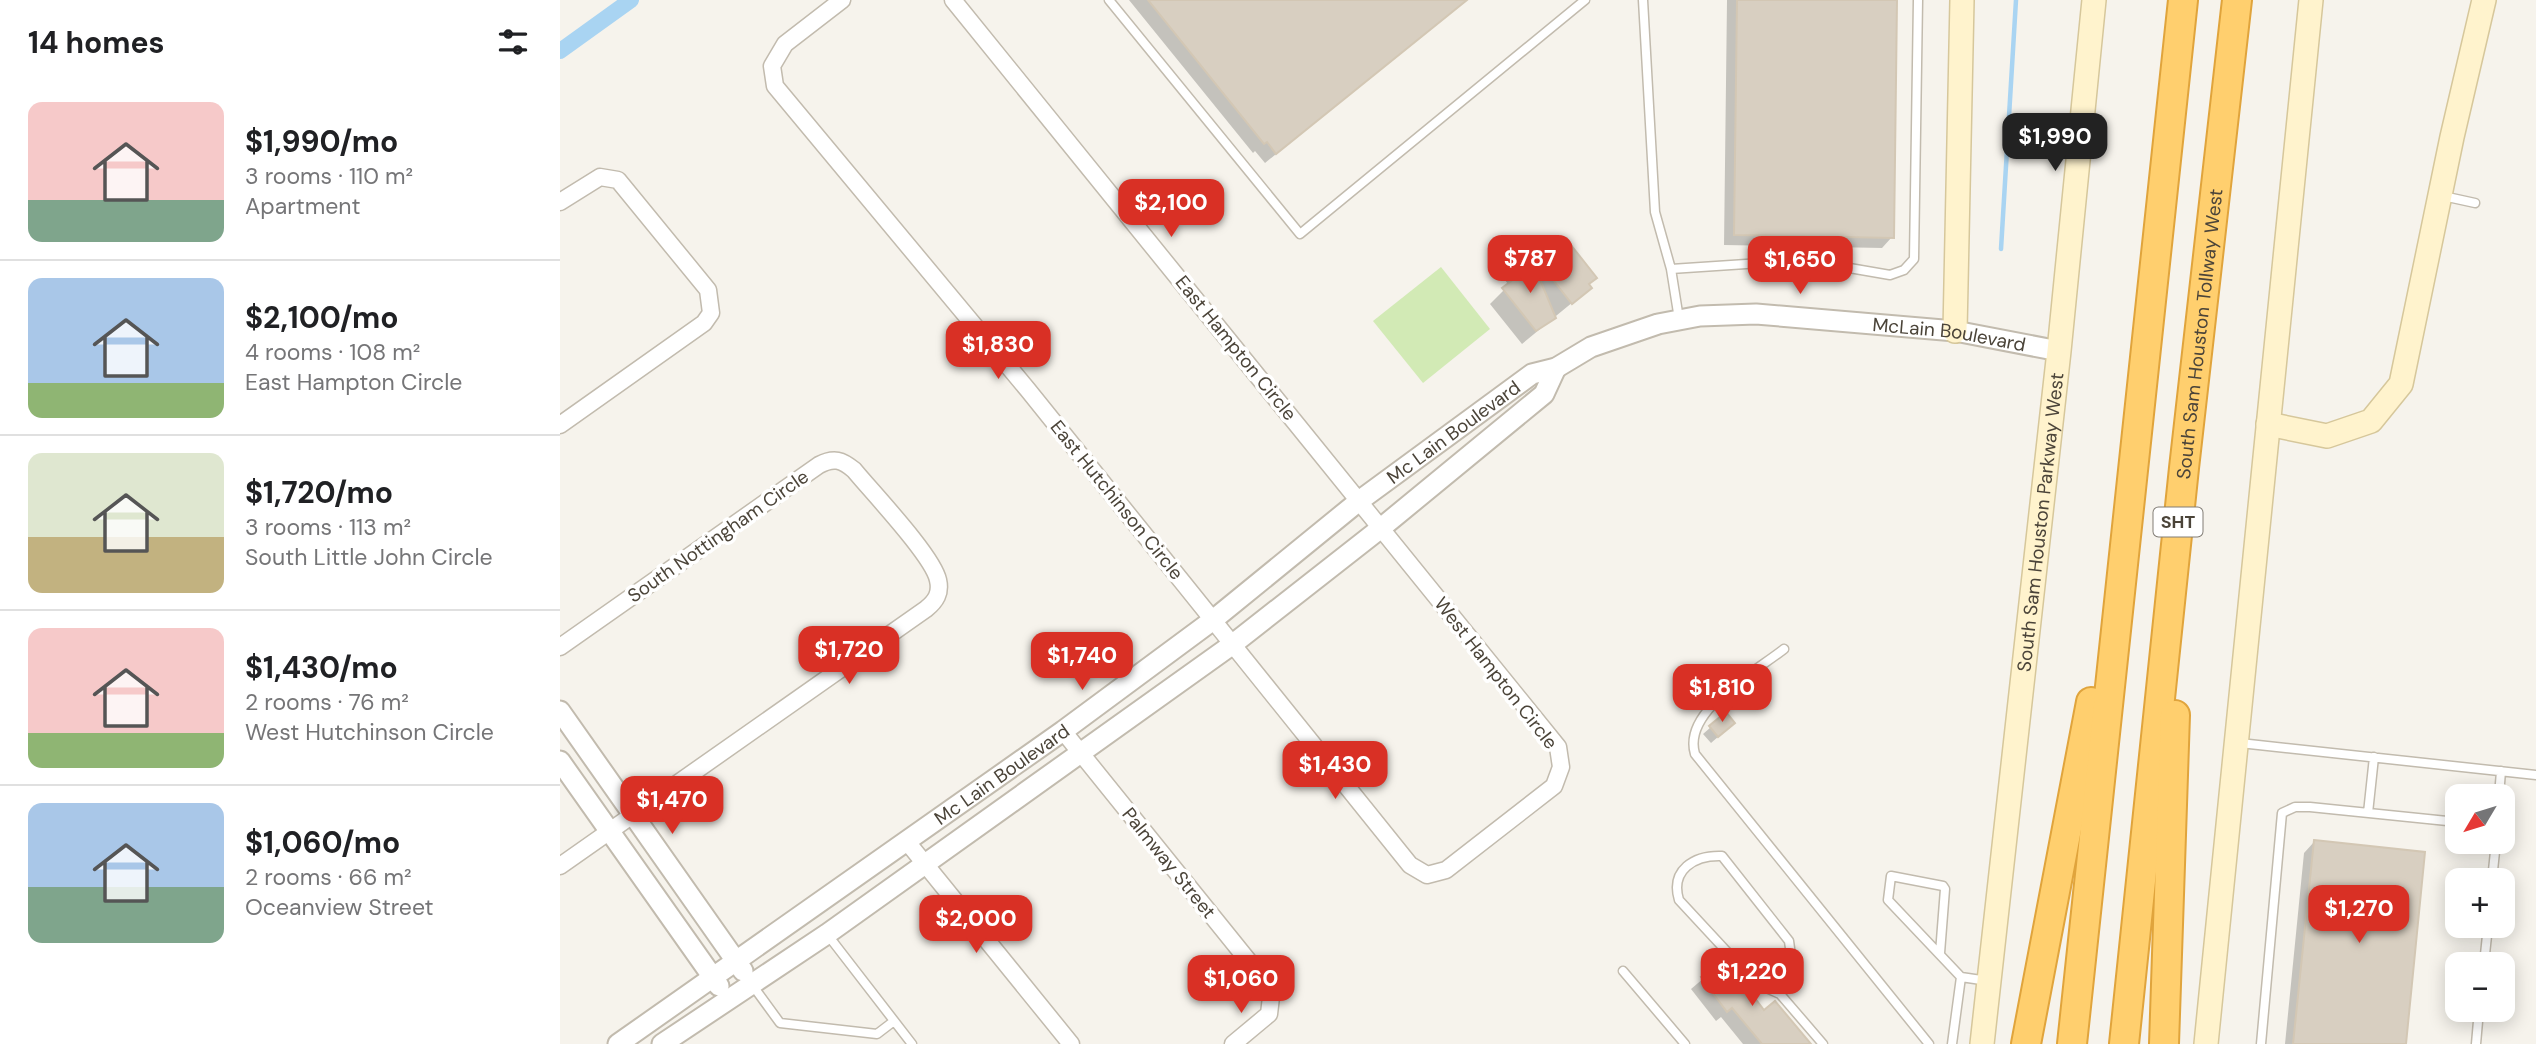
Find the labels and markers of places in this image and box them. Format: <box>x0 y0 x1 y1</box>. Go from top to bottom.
pin: $1,990 <box>1998 114 2112 173</box>
pin: $2,100 <box>1114 180 1228 239</box>
pin: $787 <box>1489 236 1571 295</box>
pin: $1,650 <box>1743 236 1857 296</box>
pin: $1,830 <box>941 322 1055 381</box>
pin: $1,720 <box>792 626 906 686</box>
pin: $1,740 <box>1025 632 1139 692</box>
pin: $1,810 <box>1665 664 1779 724</box>
pin: $1,430 <box>1278 742 1392 801</box>
pin: $1,470 <box>615 776 729 836</box>
pin: $1,270 <box>2302 886 2416 945</box>
pin: $2,000 <box>919 895 1033 955</box>
pin: $1,220 <box>1695 948 1809 1008</box>
pin: $1,060 <box>1184 956 1298 1015</box>

